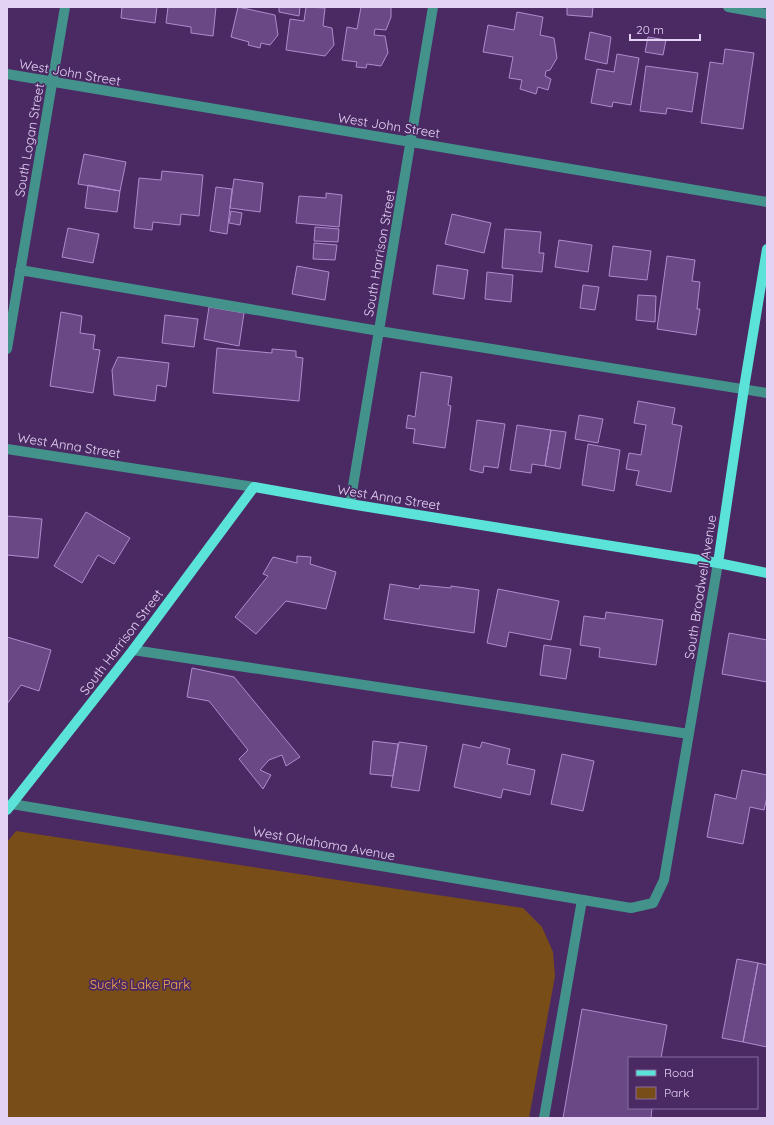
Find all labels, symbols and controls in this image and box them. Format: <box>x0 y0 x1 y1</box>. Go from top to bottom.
scale bar <box>630 16 700 42</box>
text: 20 m <box>636 22 664 37</box>
street label: West John Street <box>18 55 122 89</box>
street label: South Logan Street <box>11 82 47 198</box>
street label: West John Street <box>337 109 441 141</box>
street label: South Harrison Street <box>360 188 398 318</box>
street label: West Anna Street <box>16 429 122 461</box>
street label: West Anna Street <box>336 481 442 513</box>
street label: South Broadwell Avenue <box>681 514 719 660</box>
street label: South Harrison Street <box>76 586 166 698</box>
street label: West Oklahoma Avenue <box>251 823 397 863</box>
park label: Suck's Lake Park <box>90 976 190 992</box>
legend <box>628 1057 758 1109</box>
text: Road <box>664 1065 694 1080</box>
text: Park <box>664 1085 689 1100</box>

